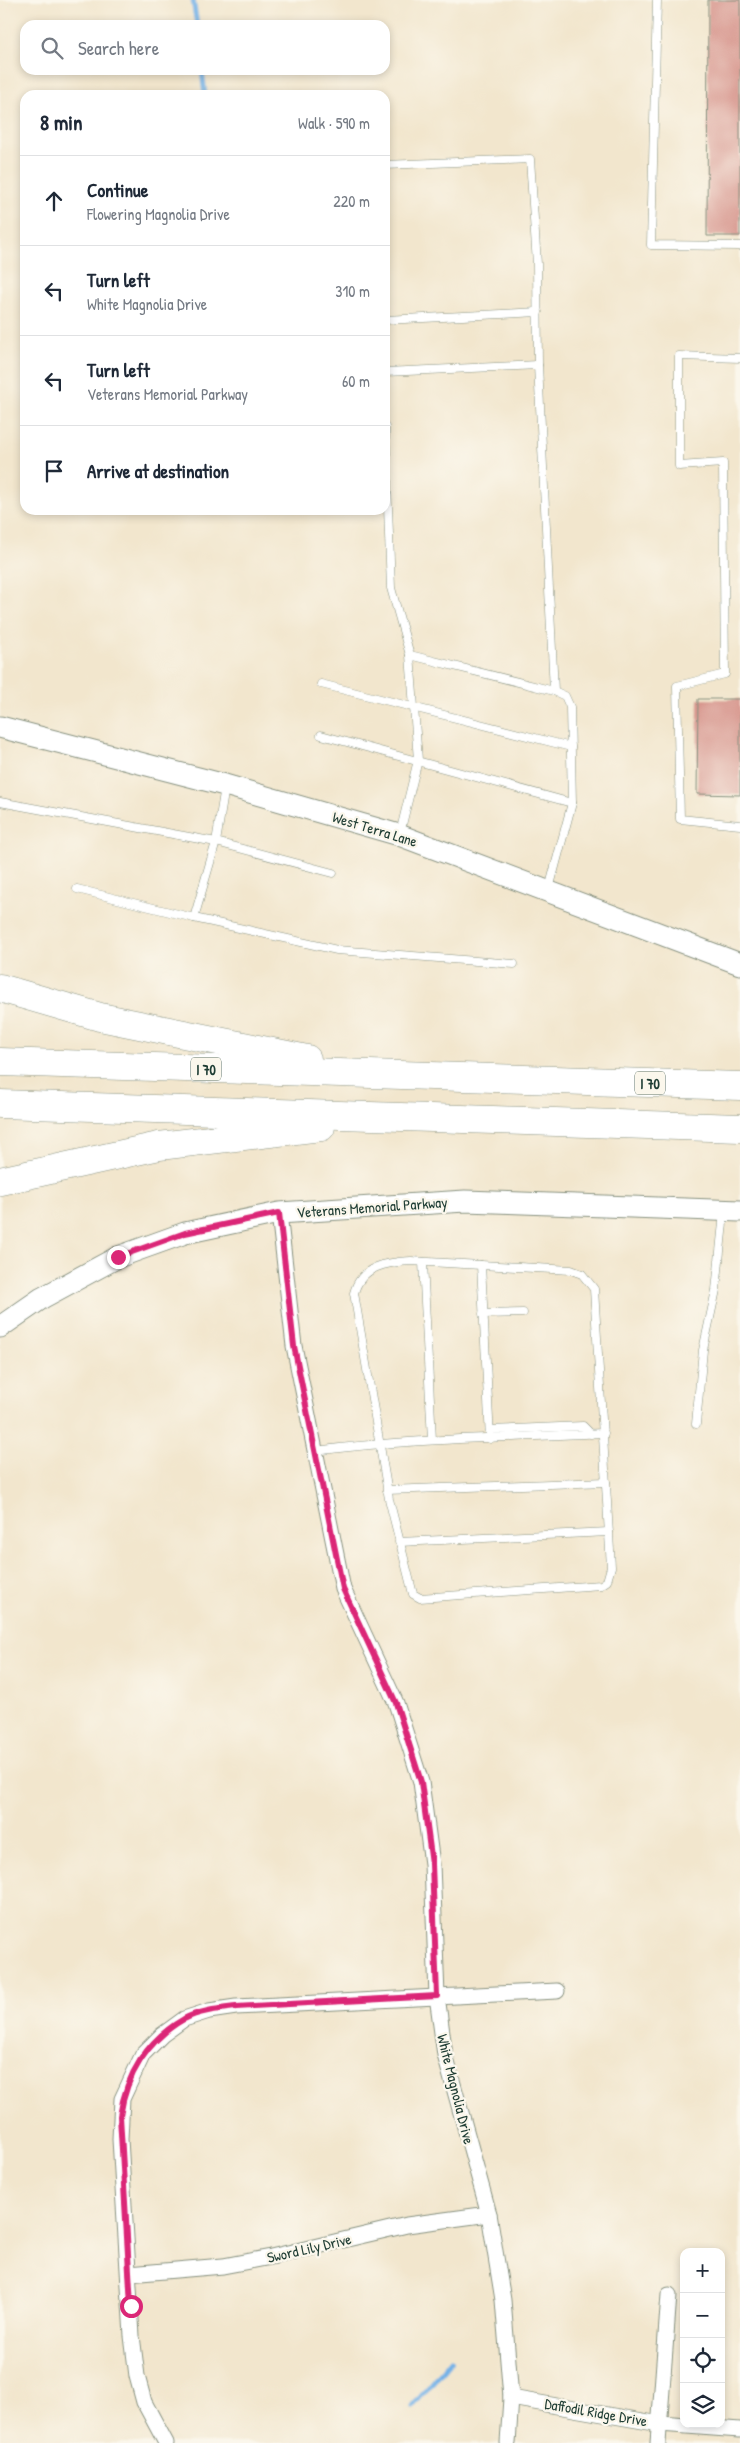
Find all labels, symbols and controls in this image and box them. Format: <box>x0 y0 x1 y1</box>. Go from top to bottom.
search box <box>20 20 390 75</box>
icon: search <box>38 34 66 62</box>
text: Search here <box>78 35 159 61</box>
text: 8 min <box>40 108 82 137</box>
text: Walk · 590 m <box>298 112 370 134</box>
text: Continue <box>87 177 148 203</box>
icon: ahead <box>40 187 68 215</box>
text: 220 m <box>333 190 370 212</box>
text: Flowering Magnolia Drive <box>87 203 230 225</box>
text: Turn left <box>87 267 150 293</box>
icon: left <box>40 277 68 305</box>
text: 310 m <box>335 280 370 302</box>
text: White Magnolia Drive <box>87 293 207 315</box>
text: Turn left <box>87 357 150 383</box>
icon: left <box>40 367 68 395</box>
text: 60 m <box>342 370 370 392</box>
text: Veterans Memorial Parkway <box>87 383 248 405</box>
icon: arrive <box>40 457 68 485</box>
text: Arrive at destination <box>87 458 229 484</box>
street label: West Terra Lane <box>330 806 420 852</box>
road number: I 70 <box>191 1058 221 1080</box>
road number: I 70 <box>635 1072 665 1094</box>
street label: Veterans Memorial Parkway <box>296 1191 448 1223</box>
route end <box>107 1246 130 1269</box>
street label: White Magnolia Drive <box>432 2032 480 2146</box>
street label: Sword Lily Drive <box>265 2228 353 2268</box>
map controls <box>680 2248 725 2428</box>
button: + <box>680 2248 725 2293</box>
button: − <box>680 2293 725 2338</box>
route start <box>120 2295 143 2318</box>
button: locate <box>680 2338 725 2383</box>
button: layers <box>680 2383 725 2428</box>
street label: Daffodil Ridge Drive <box>543 2393 649 2431</box>

